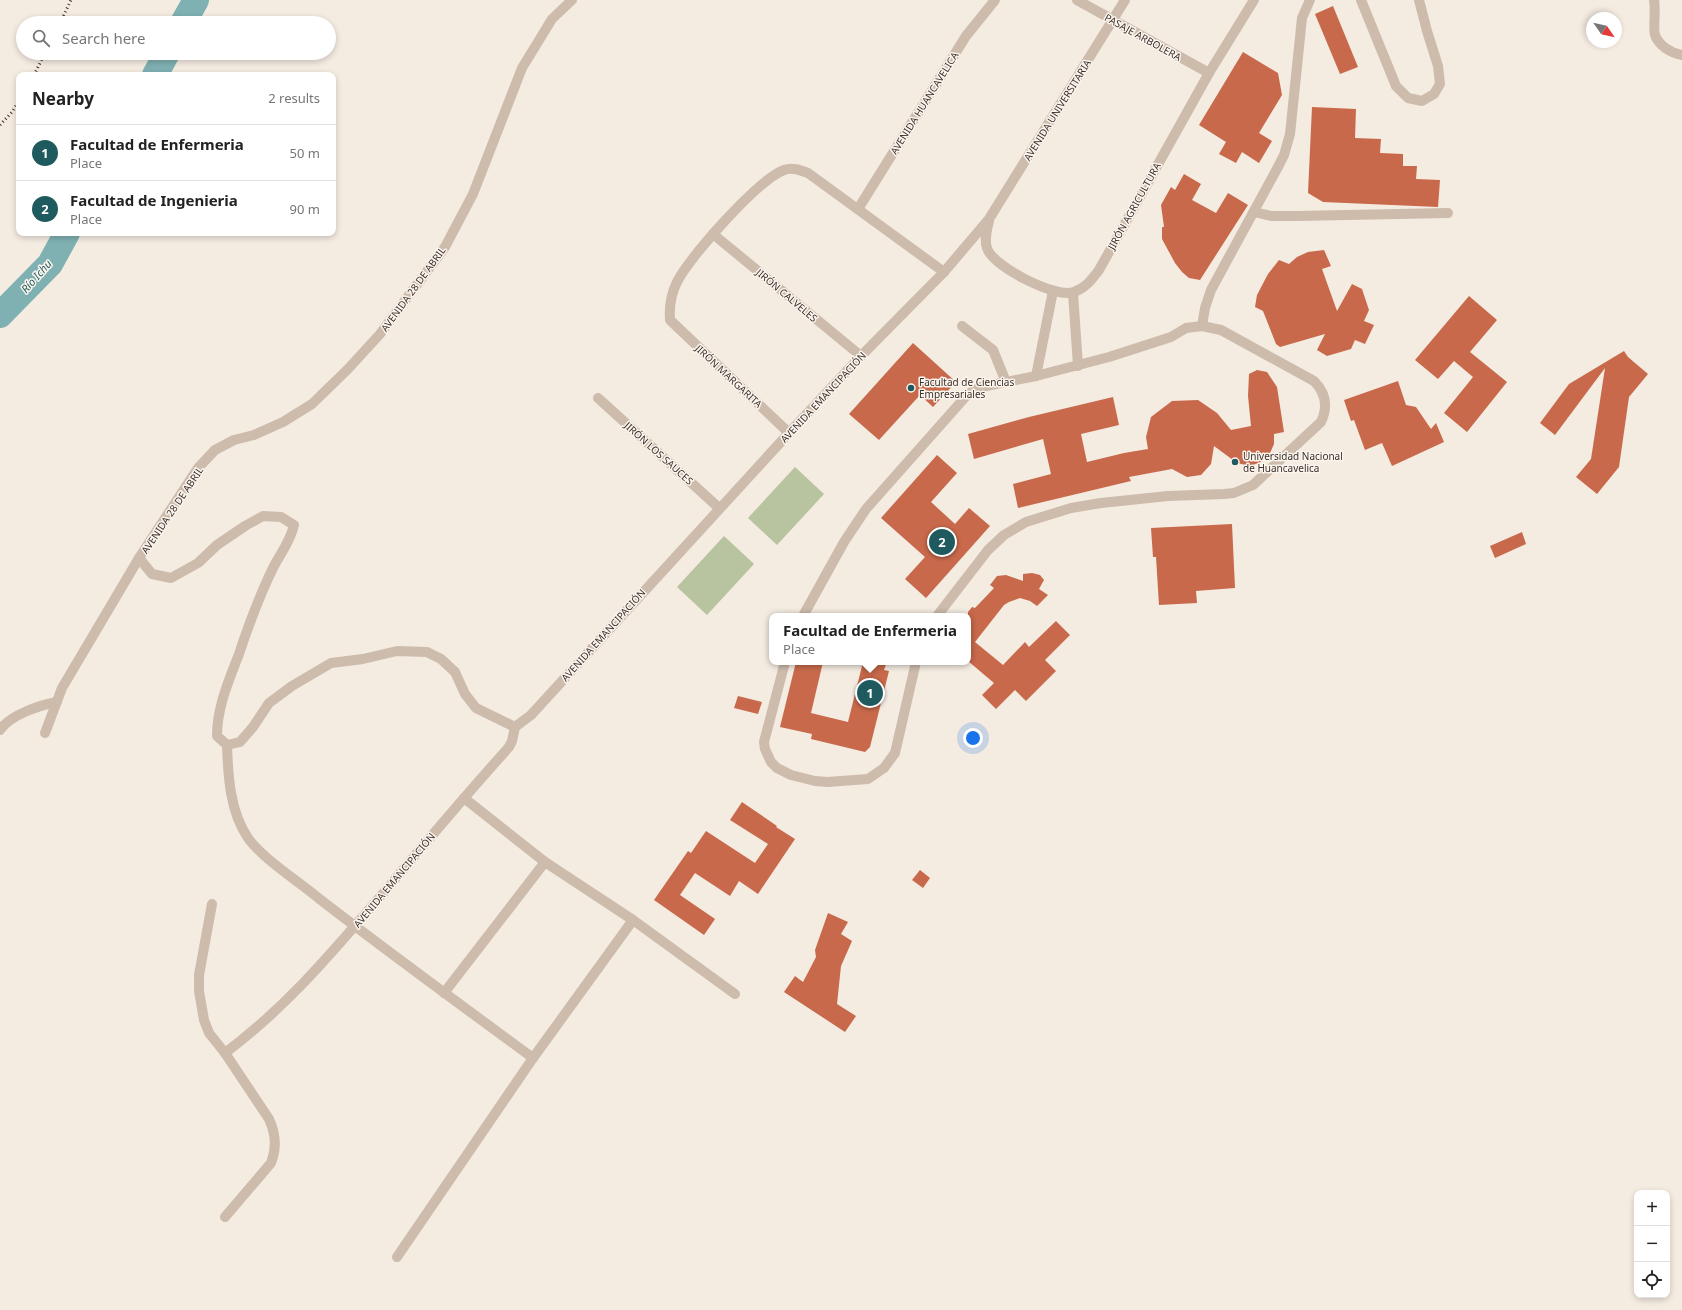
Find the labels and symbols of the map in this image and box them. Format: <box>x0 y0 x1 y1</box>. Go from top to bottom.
street label: PASAJE ARBOLERA <box>1102 10 1184 64</box>
north arrow <box>1586 12 1622 48</box>
street label: AVENIDA HUANCAVELICA <box>887 49 962 157</box>
street label: AVENIDA UNIVERSITARIA <box>1020 56 1094 163</box>
street label: JIRÓN AGRICULTURA <box>1104 159 1164 253</box>
street label: AVENIDA 28 DE ABRIL <box>377 244 449 334</box>
water label: Río Ichu <box>17 256 55 296</box>
street label: JIRÓN CALVELES <box>753 265 821 325</box>
street label: JIRÓN MARGARITA <box>692 341 766 411</box>
street label: AVENIDA EMANCIPACIÓN <box>777 348 869 446</box>
place label: Facultad de Ciencias Empresariales <box>919 375 1014 401</box>
marker: Facultad de Ciencias Empresariales <box>906 383 916 393</box>
street label: JIRÓN LOS SAUCES <box>621 418 697 488</box>
place label: Universidad Nacional de Huancavelica <box>1243 449 1343 475</box>
marker: Universidad Nacional de Huancavelica <box>1230 457 1240 467</box>
street label: AVENIDA 28 DE ABRIL <box>138 464 206 556</box>
pin: 2 <box>929 527 955 557</box>
street label: AVENIDA EMANCIPACIÓN <box>558 586 648 684</box>
pin: 1 <box>857 678 883 708</box>
your location <box>963 728 983 748</box>
street label: AVENIDA EMANCIPACIÓN <box>350 830 438 930</box>

